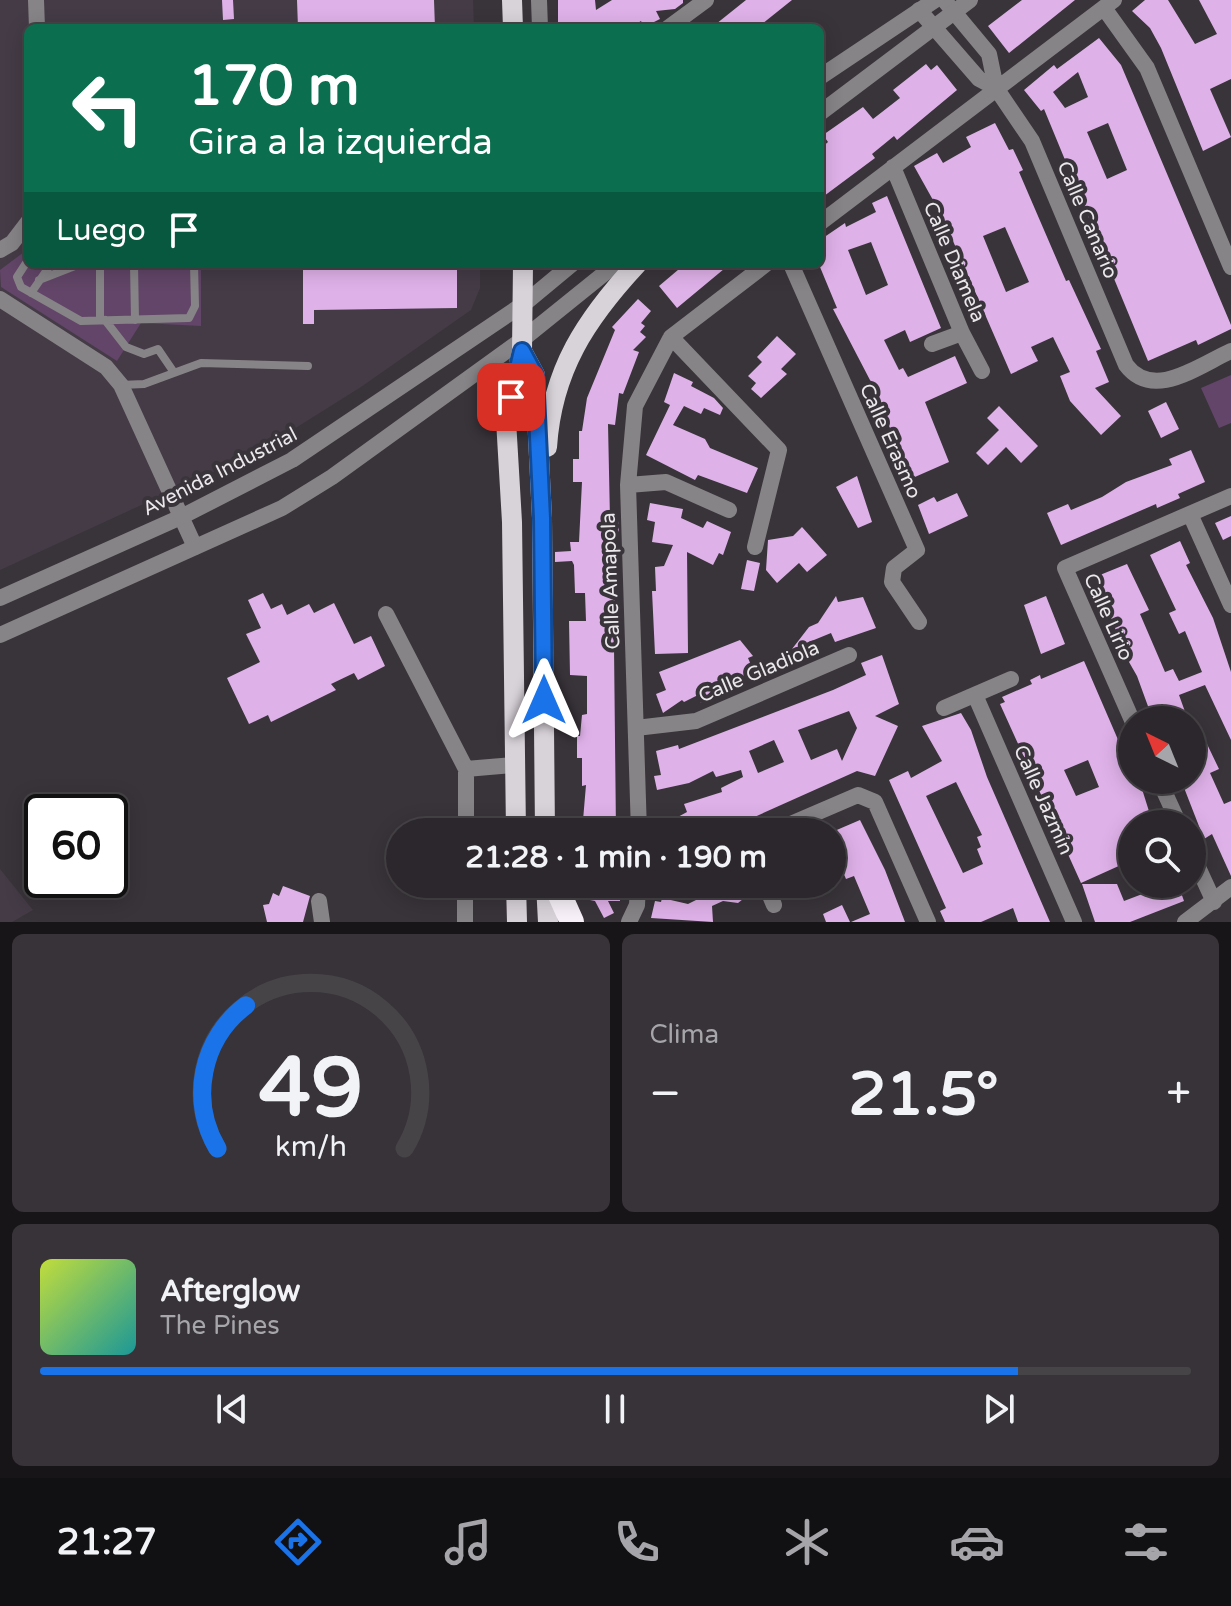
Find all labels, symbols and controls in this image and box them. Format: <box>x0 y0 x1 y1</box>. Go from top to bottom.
text: 170 m <box>188 53 359 120</box>
icon: left <box>56 56 160 160</box>
text: Gira a la izquierda <box>188 121 493 164</box>
street label: Calle Canario <box>1052 158 1122 282</box>
street label: Calle Diamela <box>918 198 990 326</box>
icon: arrive <box>162 208 206 252</box>
text: Luego <box>56 212 146 249</box>
pin <box>477 363 545 431</box>
icon: arrive <box>489 375 533 419</box>
street label: Calle Erasmo <box>854 380 926 502</box>
street label: Avenida Industrial <box>139 423 301 521</box>
street label: Calle Amapola <box>597 512 625 650</box>
street label: Calle Lirio <box>1078 570 1138 664</box>
street label: Calle Gladiola <box>695 636 823 708</box>
position arrow <box>502 658 586 742</box>
north arrow <box>1118 706 1206 794</box>
map controls <box>1118 706 1206 898</box>
street label: Calle Jazmín <box>1008 741 1078 859</box>
speed limit sign: 60 <box>24 794 128 898</box>
button: search <box>1118 810 1206 898</box>
text: 21:28 · 1 min · 190 m <box>465 839 767 876</box>
text: Clima <box>650 1019 719 1050</box>
text: 49 <box>259 1039 363 1139</box>
text: 21.5° <box>848 1059 999 1131</box>
text: − <box>650 1068 681 1121</box>
text: + <box>1166 1068 1191 1121</box>
text: km/h <box>275 1130 347 1164</box>
text: Afterglow <box>160 1273 300 1310</box>
text: The Pines <box>160 1310 280 1341</box>
icon: previous <box>210 1387 254 1431</box>
icon: pause <box>593 1387 637 1431</box>
icon: next <box>977 1387 1021 1431</box>
icon: directions <box>270 1514 326 1570</box>
icon: music <box>440 1514 496 1570</box>
icon: phone <box>609 1514 665 1570</box>
icon: climate <box>779 1514 835 1570</box>
icon: car <box>949 1514 1005 1570</box>
icon: filters <box>1118 1514 1174 1570</box>
text: 21:27 <box>57 1521 157 1564</box>

